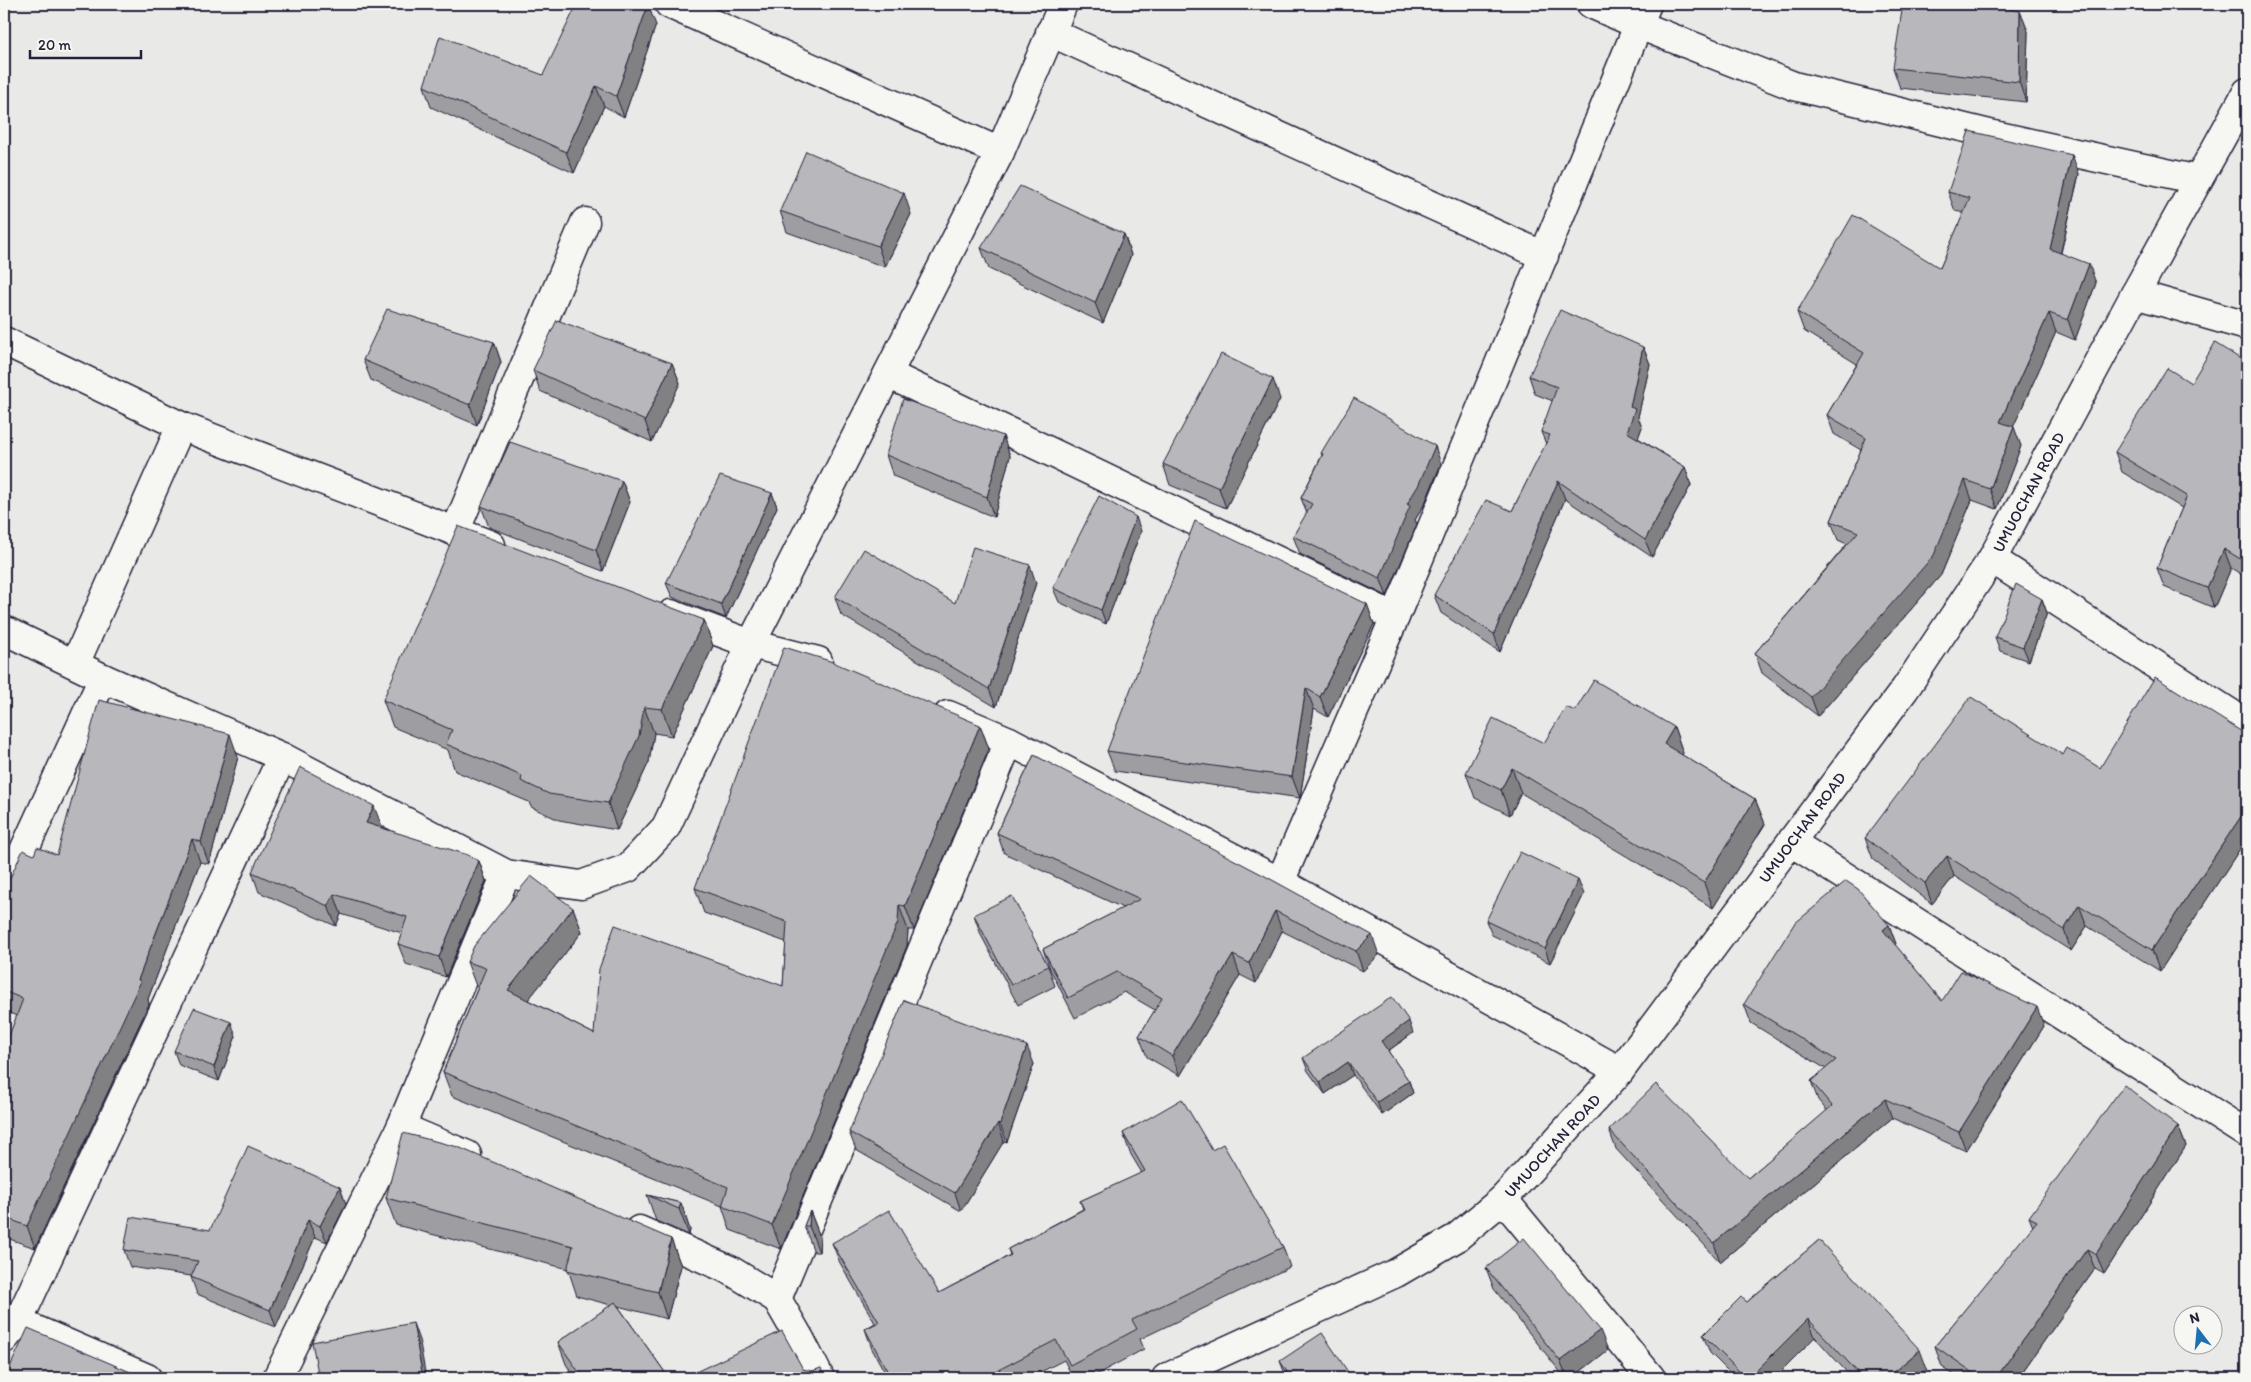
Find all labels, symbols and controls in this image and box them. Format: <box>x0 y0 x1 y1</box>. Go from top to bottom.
scale bar <box>30 28 141 60</box>
text: 20 m <box>38 36 72 54</box>
street label: UMUOCHAN ROAD <box>1988 429 2068 555</box>
street label: UMUOCHAN ROAD <box>1754 768 1850 886</box>
street label: UMUOCHAN ROAD <box>1500 1090 1604 1201</box>
north arrow <box>2174 1304 2224 1354</box>
text: N <box>2188 1309 2201 1327</box>

